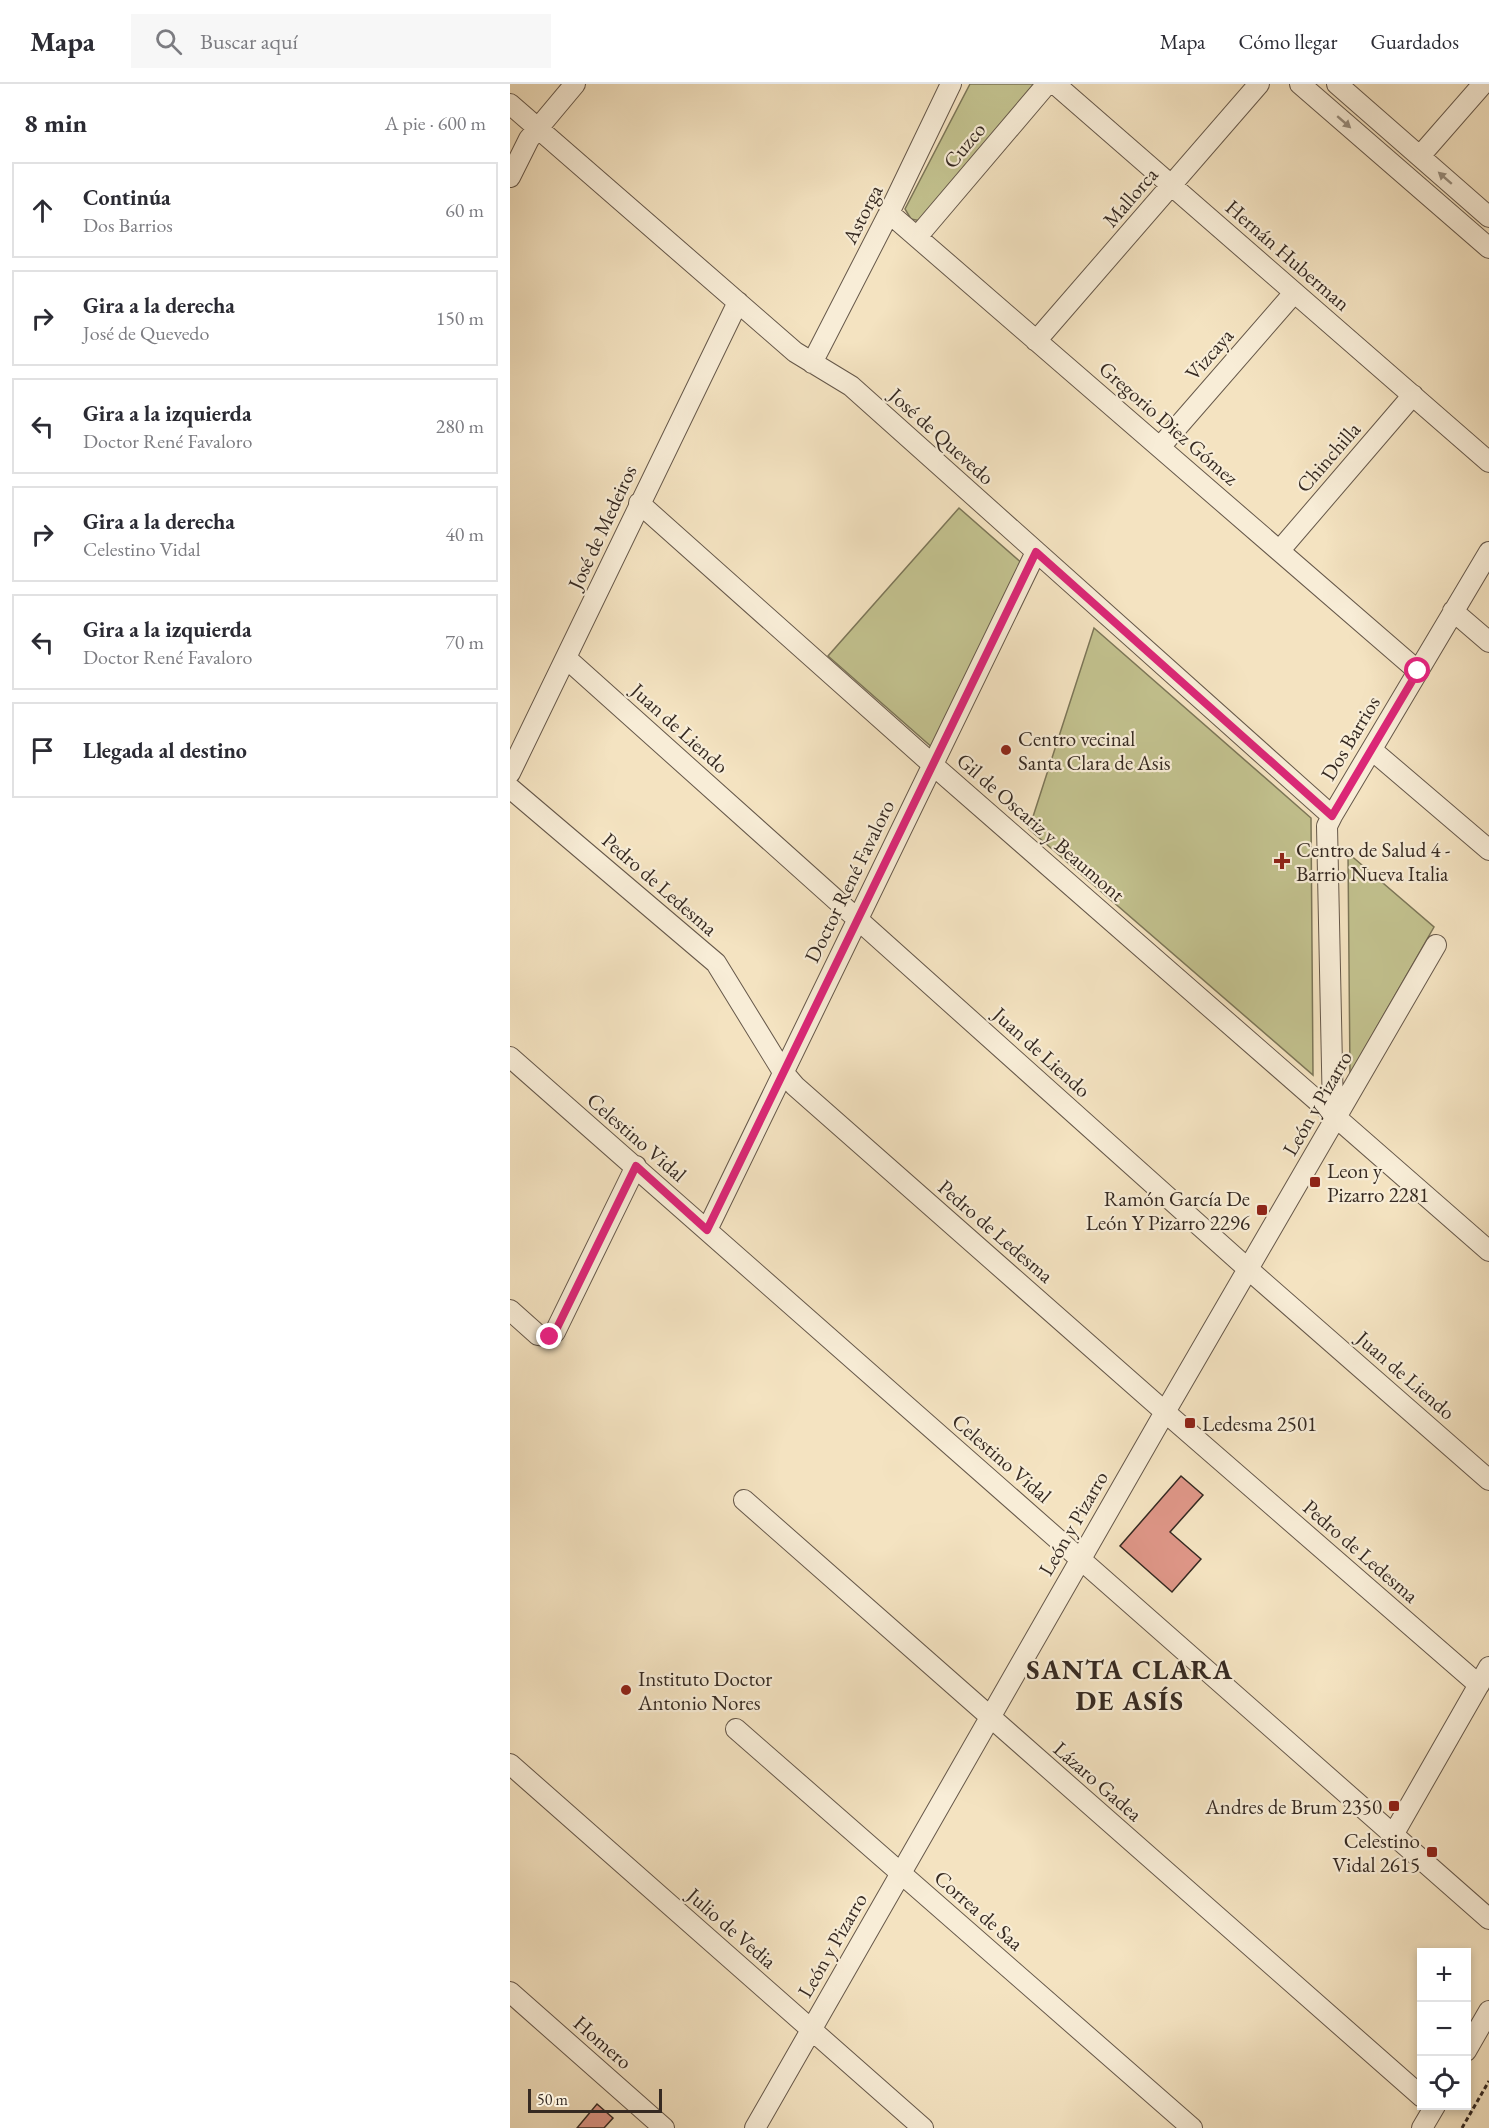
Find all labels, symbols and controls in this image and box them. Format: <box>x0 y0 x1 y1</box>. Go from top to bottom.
search box <box>131 14 551 68</box>
text: Mapa <box>30 23 95 59</box>
icon: search <box>152 25 185 58</box>
text: Buscar aquí <box>200 27 298 56</box>
text: Mapa <box>1160 28 1205 55</box>
text: Cómo llegar <box>1238 28 1337 55</box>
text: Guardados <box>1370 28 1459 55</box>
text: 8 min <box>24 106 87 140</box>
text: A pie · 600 m <box>385 110 486 136</box>
one-way arrow <box>1336 115 1351 128</box>
street label: Cuzco <box>937 116 991 174</box>
street label: Mallorca <box>1097 161 1164 233</box>
one-way arrow <box>1437 172 1453 185</box>
street label: Astorga <box>835 179 889 249</box>
text: Continúa <box>83 183 171 212</box>
street label: Hernán Huberman <box>1220 193 1356 317</box>
icon: ahead <box>26 194 59 227</box>
text: 60 m <box>445 197 484 223</box>
text: Dos Barrios <box>83 212 173 238</box>
text: Gira a la derecha <box>83 291 235 320</box>
icon: right <box>26 302 59 335</box>
text: 150 m <box>436 305 484 331</box>
text: José de Quevedo <box>83 320 209 346</box>
street label: Vizcaya <box>1179 322 1239 386</box>
street label: Gregorio Diez Gómez <box>1094 355 1244 491</box>
street label: José de Quevedo <box>882 380 1000 491</box>
text: Gira a la izquierda <box>83 399 252 428</box>
icon: left <box>26 410 59 443</box>
text: 280 m <box>436 413 484 439</box>
street label: Chinchilla <box>1290 416 1366 498</box>
text: Doctor René Favaloro <box>83 428 252 454</box>
street label: José de Medeiros <box>561 460 643 595</box>
text: Gira a la derecha <box>83 507 235 536</box>
icon: right <box>26 518 59 551</box>
text: 40 m <box>445 521 484 547</box>
text: Celestino Vidal <box>83 536 201 562</box>
text: Gira a la izquierda <box>83 615 252 644</box>
icon: left <box>26 626 59 659</box>
text: 70 m <box>445 629 484 655</box>
text: Doctor René Favaloro <box>83 644 252 670</box>
route start <box>1404 657 1430 683</box>
street label: Juan de Liendo <box>624 676 735 779</box>
street label: Dos Barrios <box>1314 690 1386 785</box>
place label: Centro vecinal Santa Clara de Asis <box>1018 725 1171 776</box>
icon: arrive <box>26 734 59 767</box>
text: Llegada al destino <box>83 736 247 765</box>
marker: Centro vecinal Santa Clara de Asis <box>999 743 1013 757</box>
street label: Gil de Oscariz y Beaumont <box>951 747 1131 908</box>
street label: Doctor René Favaloro <box>798 795 900 967</box>
street label: Pedro de Ledesma <box>597 826 724 942</box>
place label: Centro de Salud 4 - Barrio Nueva Italia <box>1296 836 1451 887</box>
marker: Centro de Salud 4 - Barrio Nueva Italia <box>1273 852 1291 870</box>
street label: Juan de Liendo <box>986 1000 1097 1103</box>
street label: León y Pizarro <box>1276 1046 1358 1160</box>
street label: Celestino Vidal <box>582 1086 692 1188</box>
place label: Leon y Pizarro 2281 <box>1327 1157 1429 1208</box>
street label: Pedro de Ledesma <box>933 1173 1060 1289</box>
marker: Leon y Pizarro 2281 <box>1308 1175 1322 1189</box>
place label: Ramón García De León Y Pizarro 2296 <box>1086 1185 1250 1236</box>
marker: Ramón García De León Y Pizarro 2296 <box>1255 1203 1269 1217</box>
route end <box>536 1323 562 1349</box>
street label: Juan de Liendo <box>1349 1323 1461 1425</box>
street label: Celestino Vidal <box>947 1407 1057 1509</box>
place label: Ledesma 2501 <box>1202 1410 1317 1437</box>
marker: Ledesma 2501 <box>1183 1416 1197 1430</box>
street label: León y Pizarro <box>1032 1466 1114 1580</box>
street label: Pedro de Ledesma <box>1298 1493 1425 1609</box>
district label: SANTA CLARA DE ASÍS <box>1026 1652 1234 1718</box>
place label: Instituto Doctor Antonio Nores <box>637 1665 772 1716</box>
marker: Instituto Doctor Antonio Nores <box>619 1683 633 1697</box>
street label: Lázaro Gadea <box>1048 1735 1148 1827</box>
place label: Andres de Brum 2350 <box>1204 1793 1382 1820</box>
marker: Andres de Brum 2350 <box>1387 1799 1401 1813</box>
place label: Celestino Vidal 2615 <box>1333 1827 1420 1878</box>
marker: Celestino Vidal 2615 <box>1425 1845 1439 1859</box>
street label: Correa de Saa <box>929 1864 1030 1957</box>
street label: Julio de Vedia <box>680 1880 783 1975</box>
street label: León y Pizarro <box>791 1888 873 2002</box>
map controls <box>1417 1948 1471 2110</box>
button: + <box>1417 1948 1471 2002</box>
button: − <box>1417 2002 1471 2056</box>
street label: Homero <box>568 2009 638 2075</box>
button: locate <box>1417 2056 1471 2110</box>
scale bar <box>528 2086 662 2114</box>
text: 50 m <box>537 2089 568 2110</box>

